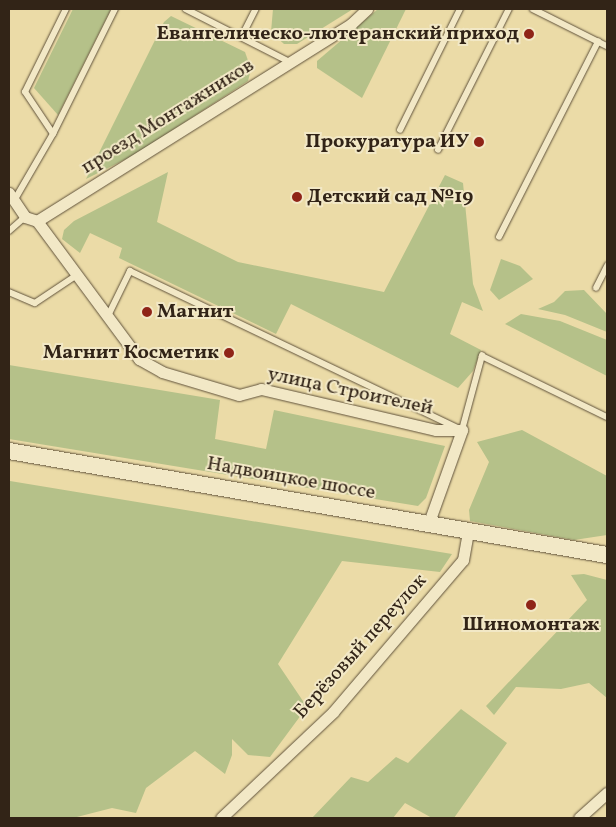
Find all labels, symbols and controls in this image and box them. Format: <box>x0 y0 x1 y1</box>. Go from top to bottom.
place label: Евангелическо-лютеранский приход <box>157 22 519 46</box>
marker: Евангелическо-лютеранский приход <box>523 28 535 40</box>
street label: проезд Монтажников <box>77 54 259 180</box>
place label: Прокуратура ИУ <box>305 130 469 154</box>
marker: Прокуратура ИУ <box>473 136 485 148</box>
place label: Детский сад №19 <box>307 185 473 209</box>
marker: Детский сад №19 <box>291 191 303 203</box>
place label: Магнит <box>157 300 234 324</box>
marker: Магнит <box>141 306 153 318</box>
place label: Магнит Косметик <box>43 341 219 365</box>
marker: Магнит Косметик <box>223 347 235 359</box>
street label: улица Строителей <box>265 363 435 421</box>
street label: Надвоицкое шоссе <box>205 452 377 506</box>
street label: Берёзовый переулок <box>290 570 432 724</box>
marker: Шиномонтаж <box>525 599 537 611</box>
place label: Шиномонтаж <box>463 613 599 637</box>

